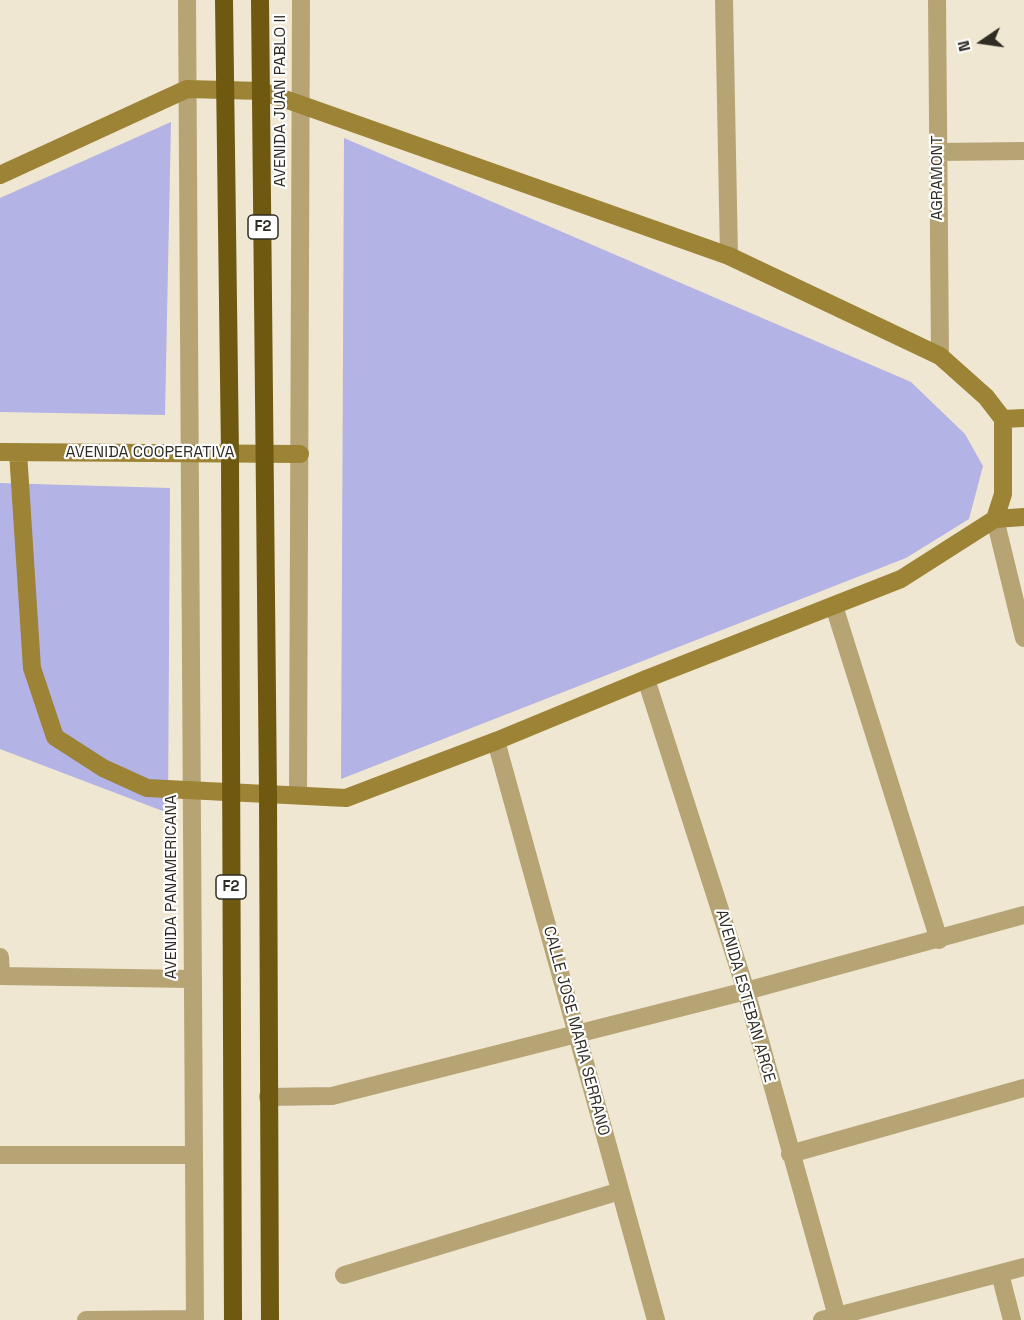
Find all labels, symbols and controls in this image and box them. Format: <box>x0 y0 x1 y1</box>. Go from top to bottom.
north arrow <box>952 12 1012 72</box>
street label: AVENIDA JUAN PABLO II <box>271 15 291 187</box>
text: N <box>953 39 975 54</box>
street label: AGRAMONT <box>928 135 948 221</box>
road number: F2 <box>248 215 278 239</box>
street label: AVENIDA COOPERATIVA <box>65 443 235 463</box>
street label: AVENIDA PANAMERICANA <box>162 795 182 979</box>
road number: F2 <box>216 875 246 899</box>
street label: AVENIDA ESTEBAN ARCE <box>711 907 779 1085</box>
street label: CALLE JOSE MARIA SERRANO <box>539 924 613 1138</box>

